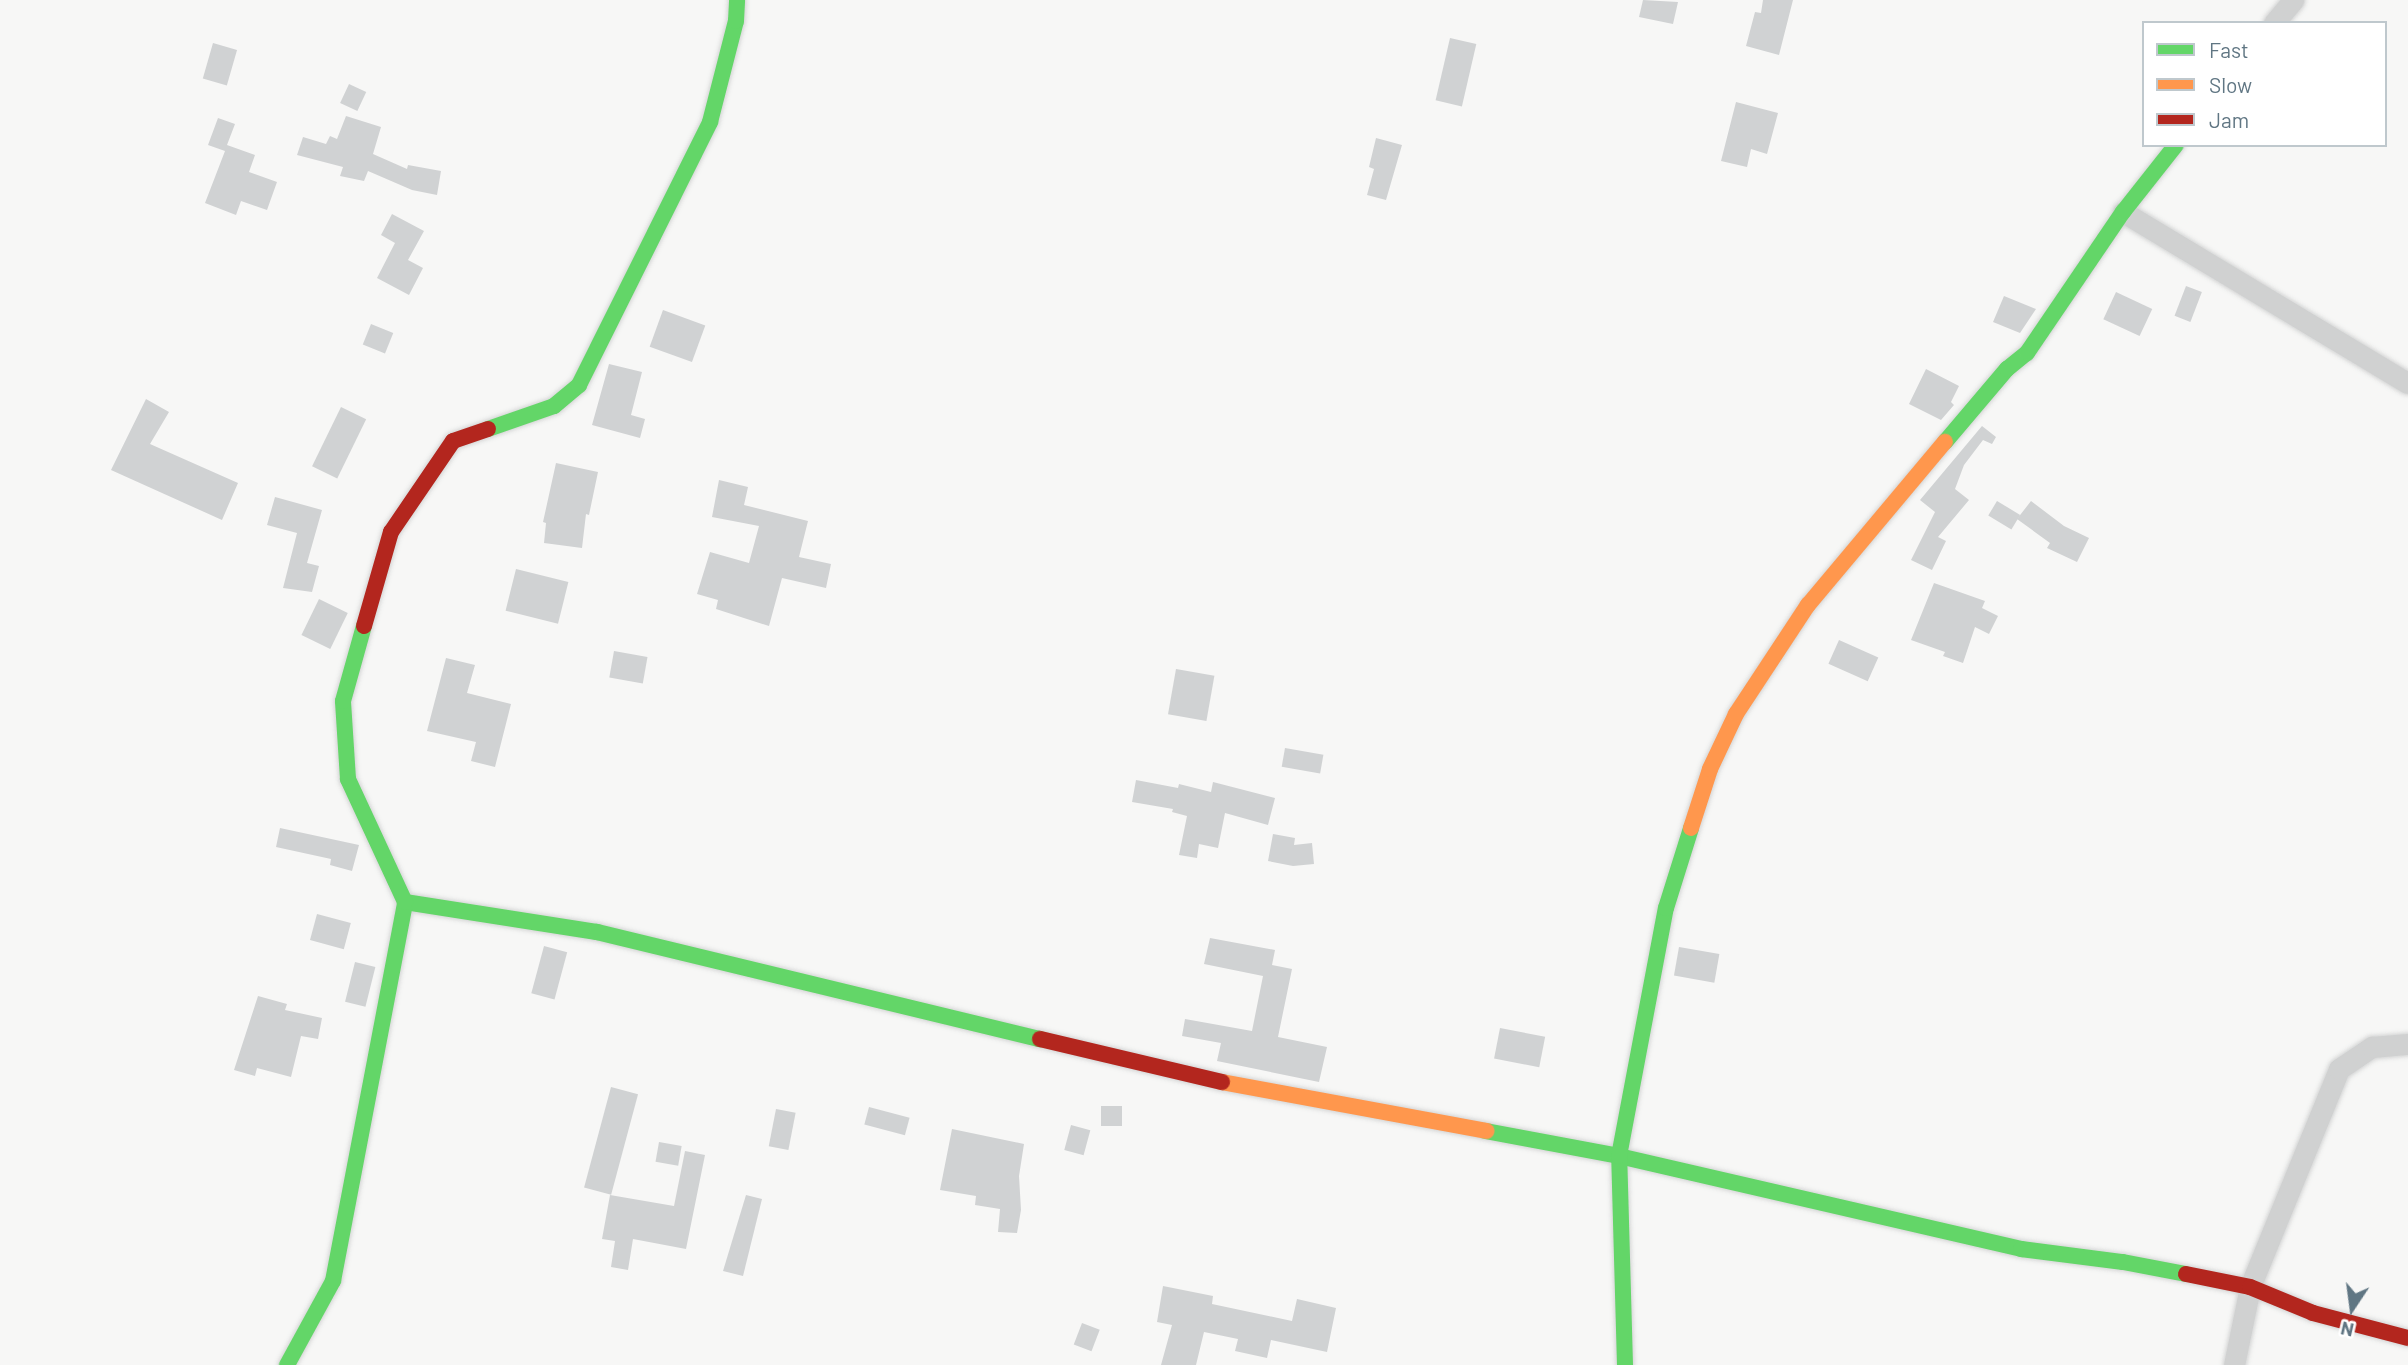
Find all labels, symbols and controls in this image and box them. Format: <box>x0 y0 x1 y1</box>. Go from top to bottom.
legend <box>2142 21 2387 147</box>
text: Fast <box>2209 37 2249 62</box>
text: Slow <box>2209 72 2252 97</box>
text: Jam <box>2209 107 2249 132</box>
north arrow <box>2317 1274 2387 1344</box>
text: N <box>2338 1317 2356 1343</box>

